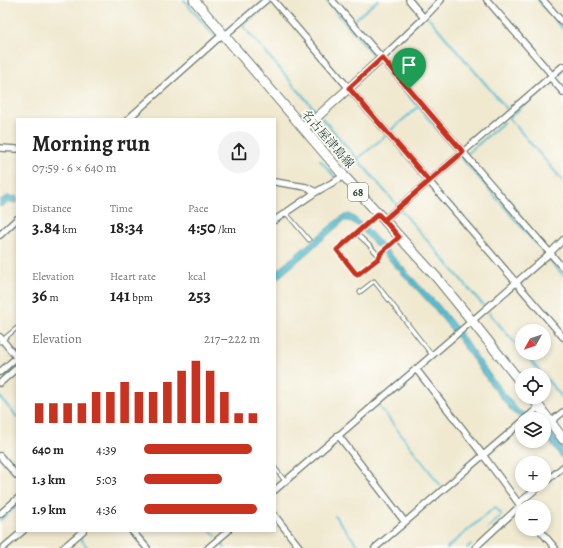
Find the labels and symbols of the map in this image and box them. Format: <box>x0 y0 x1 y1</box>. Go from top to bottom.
pin <box>392 48 426 89</box>
street label: 名古屋津島線 <box>298 107 358 171</box>
road number: 68 <box>348 183 368 201</box>
north arrow <box>515 324 551 360</box>

